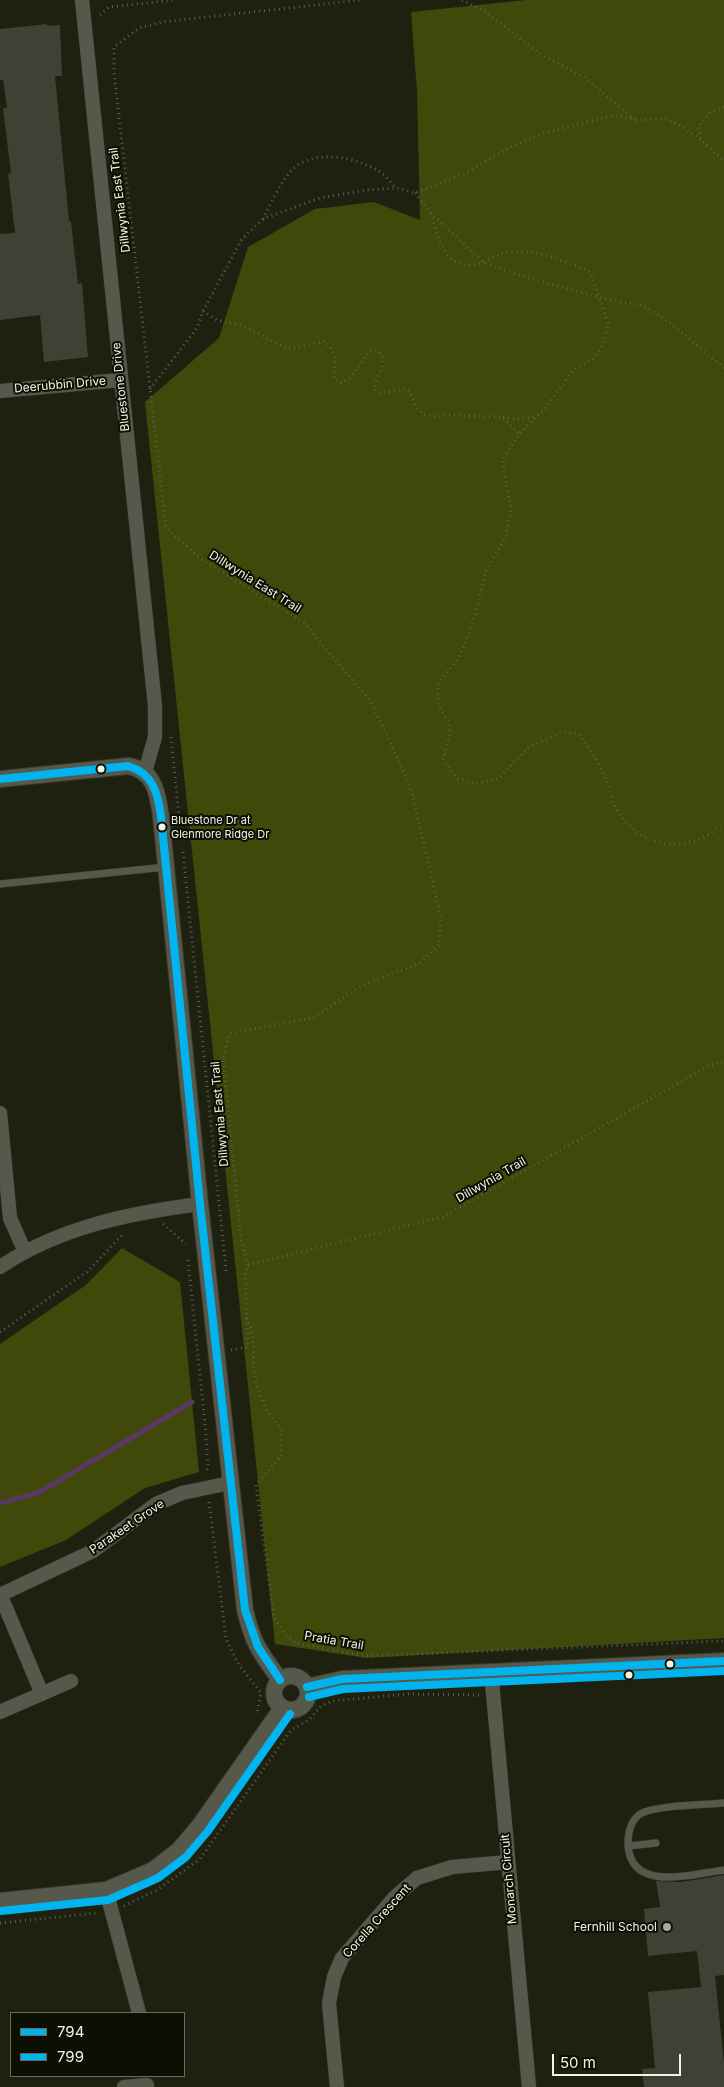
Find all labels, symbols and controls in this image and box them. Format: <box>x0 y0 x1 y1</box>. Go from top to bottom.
street label: Dillwynia East Trail <box>106 147 134 253</box>
street label: Bluestone Drive <box>109 342 133 432</box>
street label: Deerubbin Drive <box>13 374 107 396</box>
street label: Dillwynia East Trail <box>206 548 304 616</box>
unlabelled marker <box>96 764 106 774</box>
place label: Bluestone Dr at Glenmore Ridge Dr <box>171 814 269 840</box>
marker: Bluestone Dr at Glenmore Ridge Dr <box>157 822 167 832</box>
street label: Dillwynia East Trail <box>208 1061 232 1167</box>
street label: Dillwynia Trail <box>454 1154 528 1206</box>
street label: Parakeet Grove <box>87 1497 167 1557</box>
street label: Pratia Trail <box>303 1629 365 1653</box>
unlabelled marker <box>665 1659 675 1669</box>
unlabelled marker <box>624 1670 634 1680</box>
street label: Monarch Circuit <box>498 1833 520 1925</box>
street label: Corella Crescent <box>340 1881 414 1961</box>
place label: Fernhill School <box>573 1920 657 1934</box>
marker: Fernhill School <box>661 1921 673 1933</box>
legend <box>10 2012 185 2077</box>
text: 794 <box>57 2022 84 2041</box>
scale bar <box>554 2044 683 2076</box>
text: 799 <box>57 2047 84 2066</box>
text: 50 m <box>560 2053 596 2072</box>

